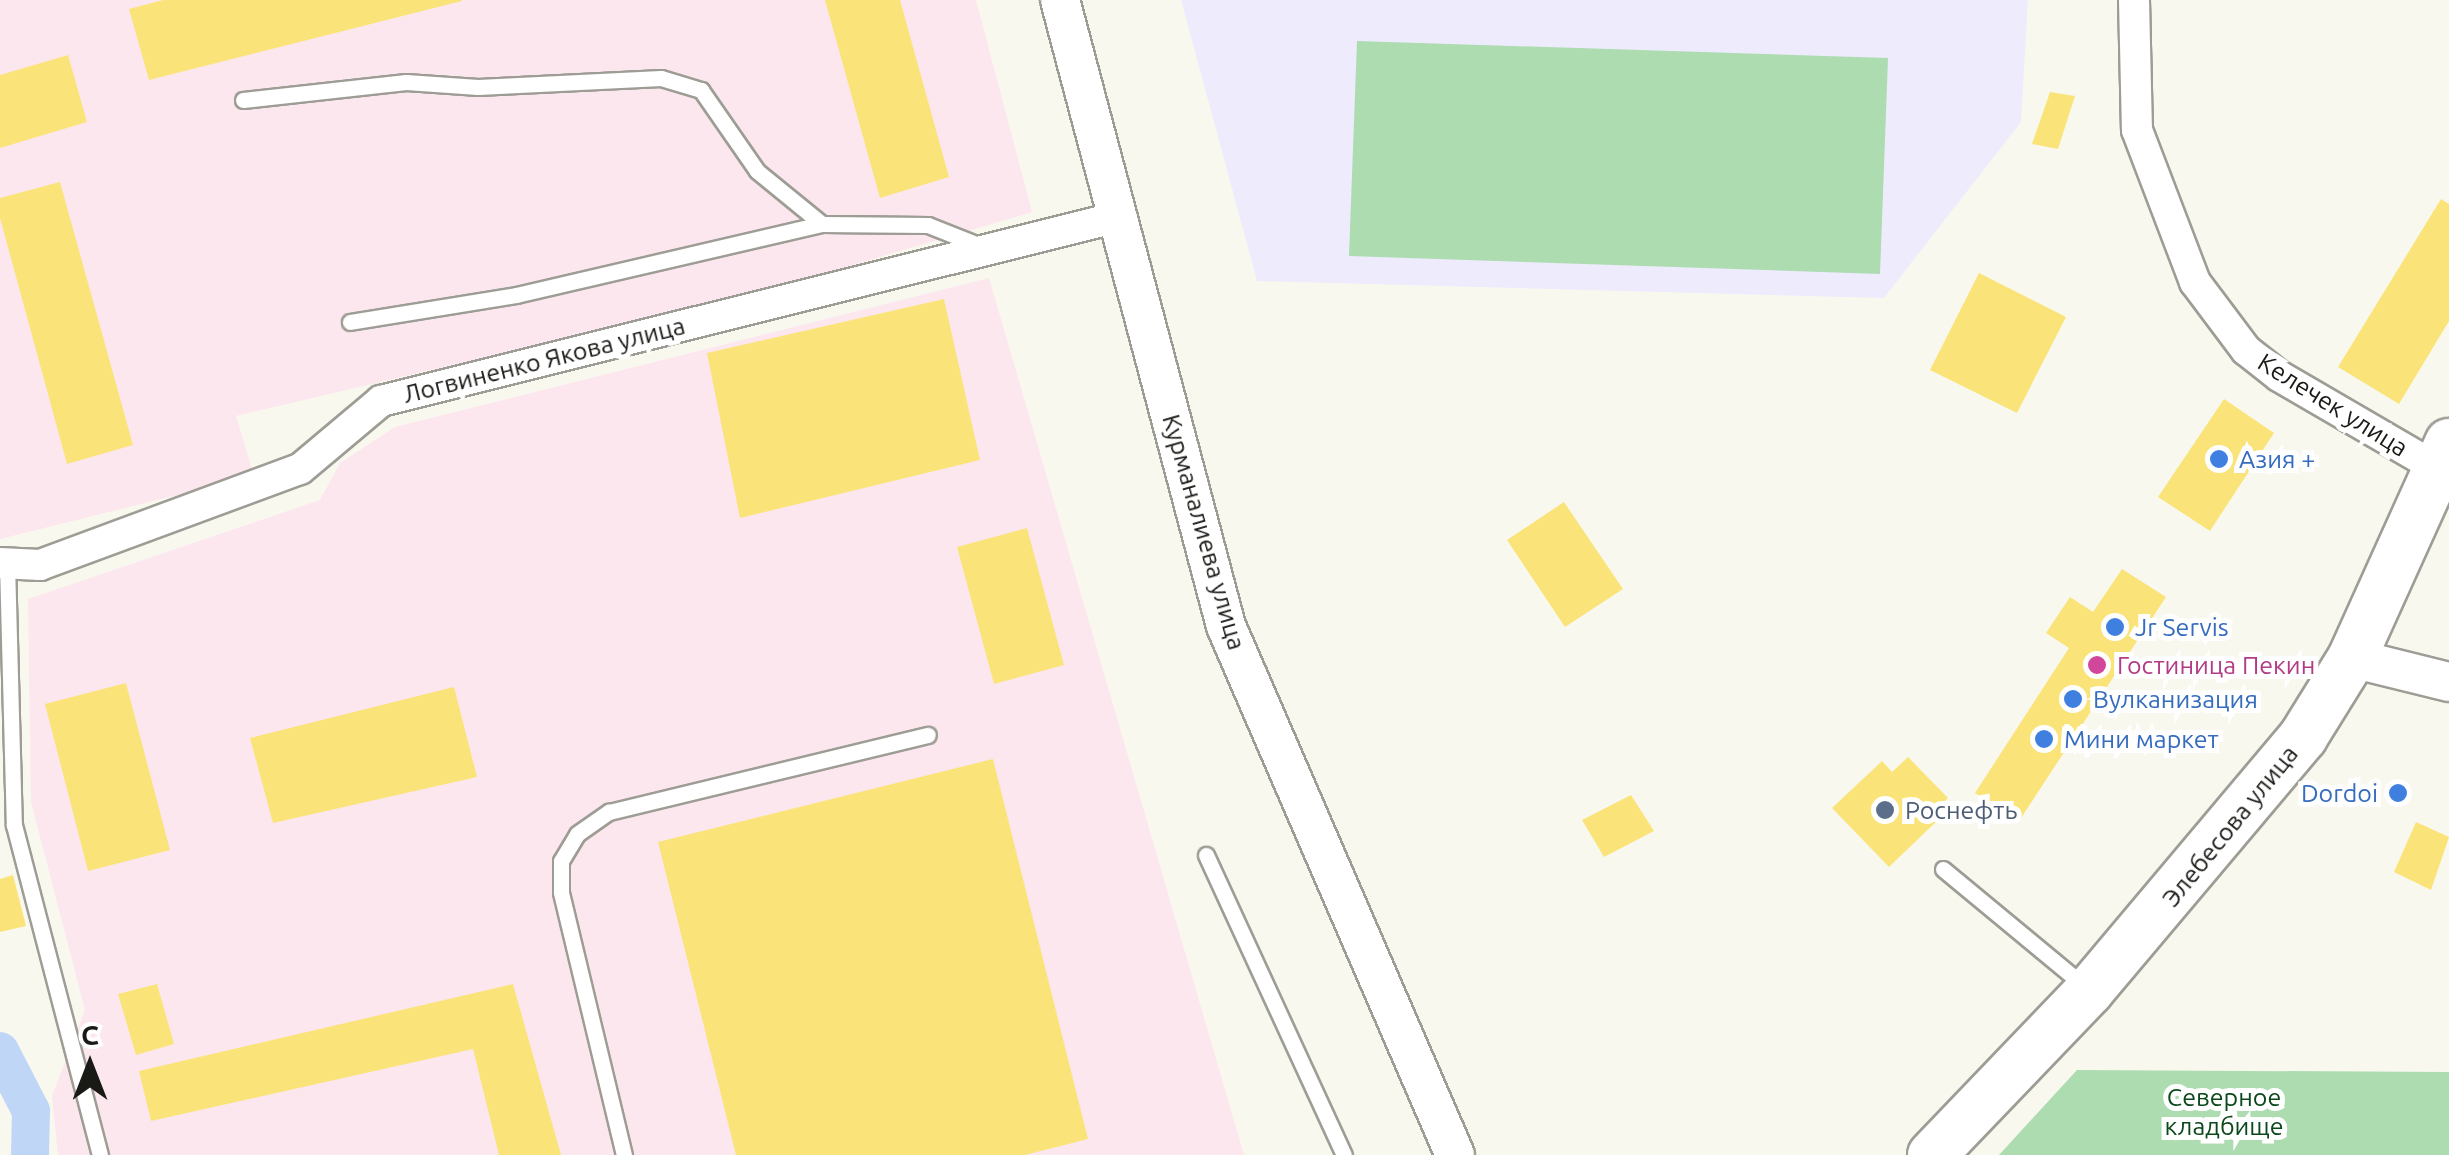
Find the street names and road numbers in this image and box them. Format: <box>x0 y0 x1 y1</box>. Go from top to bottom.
street label: Логвиненко Якова улица <box>400 310 688 410</box>
street label: Келечек улица <box>2252 347 2414 463</box>
street label: Курманалиева улица <box>1156 411 1252 653</box>
street label: Элебесова улица <box>2156 739 2304 913</box>

